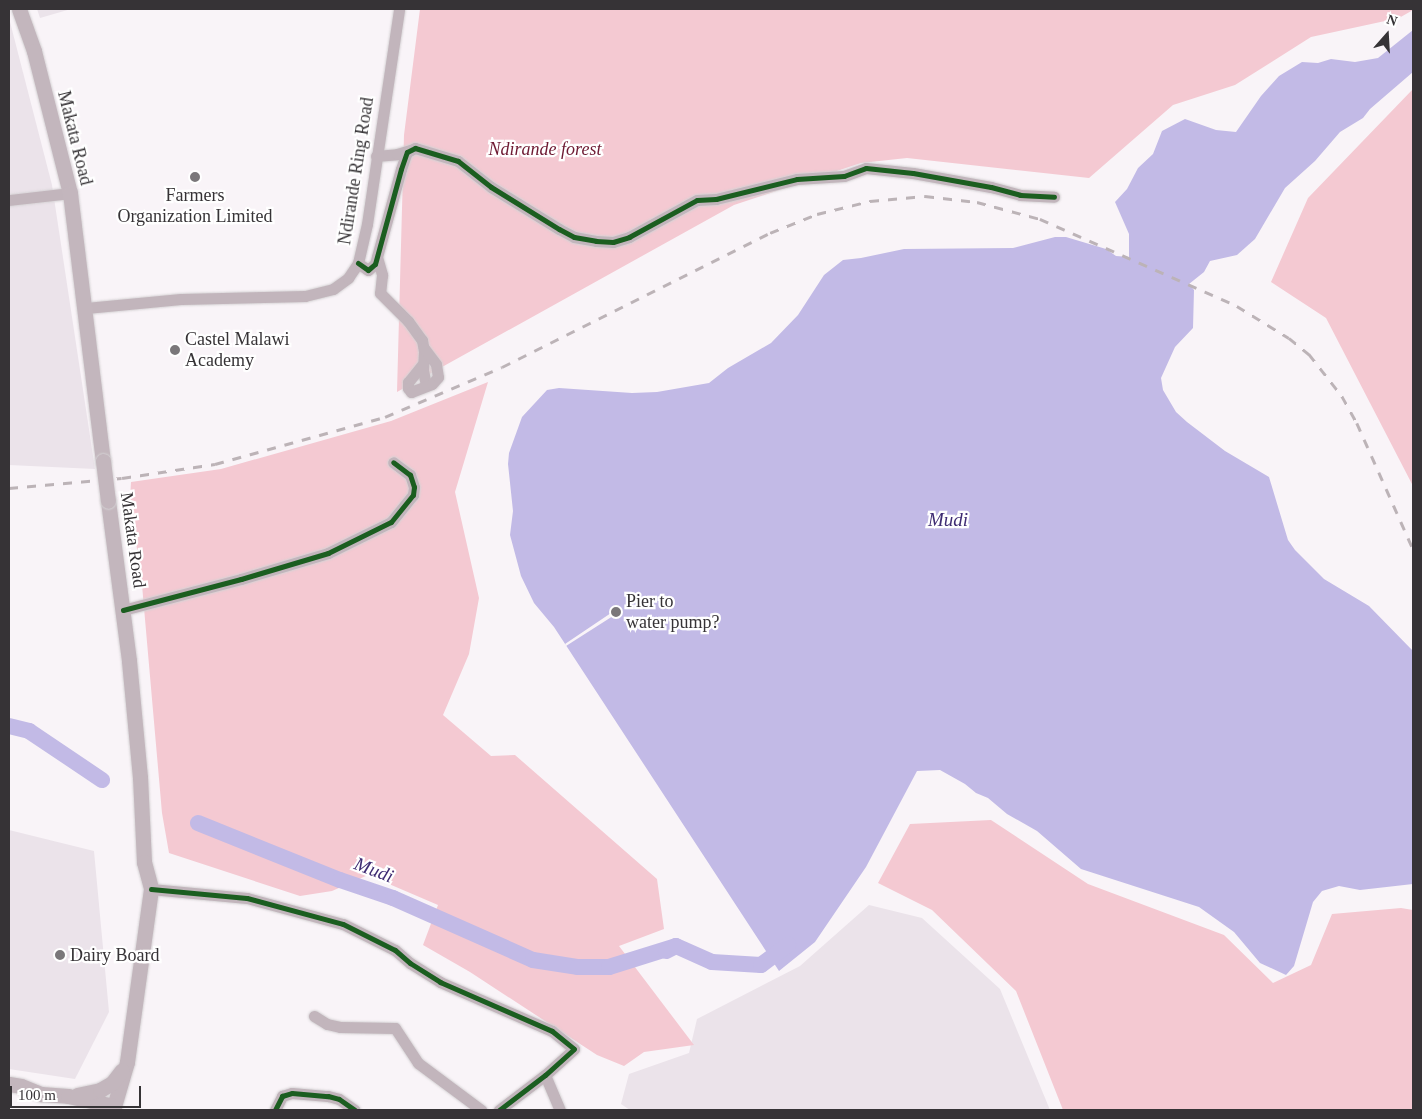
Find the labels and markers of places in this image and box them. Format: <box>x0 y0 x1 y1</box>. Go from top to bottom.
marker: Farmers Organization Limited <box>189 171 201 183</box>
place label: Farmers Organization Limited <box>117 185 273 228</box>
place label: Castel Malawi Academy <box>185 329 289 372</box>
marker: Castel Malawi Academy <box>169 344 181 356</box>
place label: Pier to water pump? <box>626 591 719 634</box>
marker: Pier to water pump? <box>610 606 622 618</box>
place label: Dairy Board <box>70 944 159 966</box>
marker: Dairy Board <box>54 949 66 961</box>

